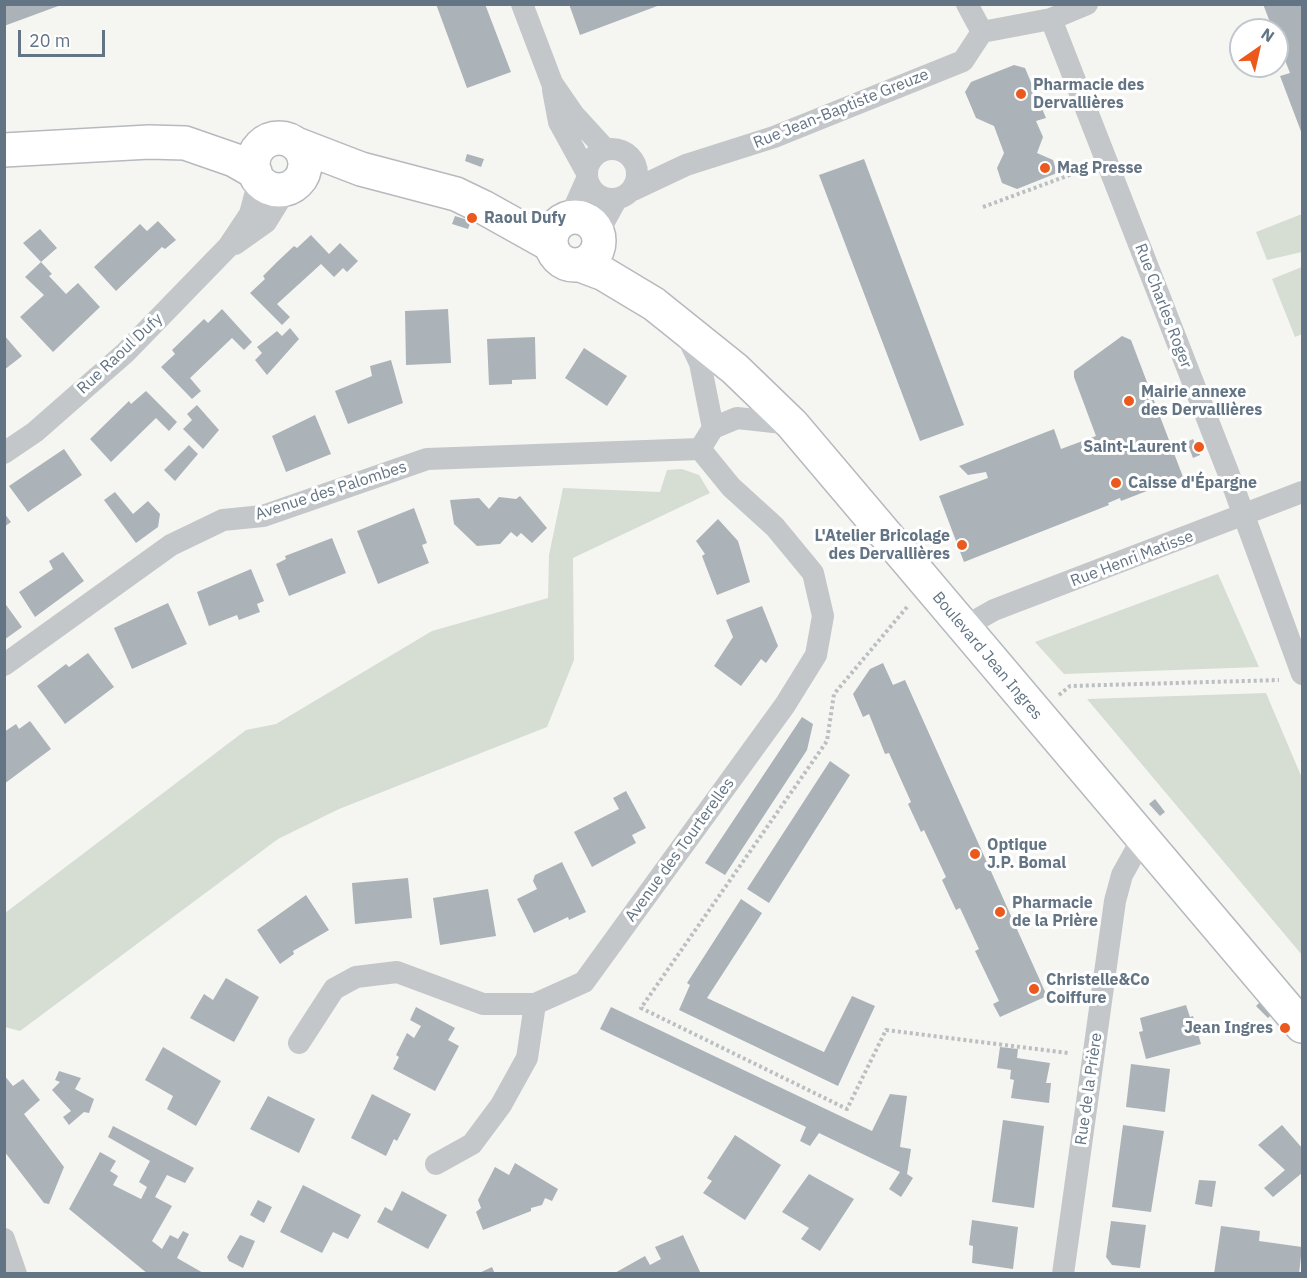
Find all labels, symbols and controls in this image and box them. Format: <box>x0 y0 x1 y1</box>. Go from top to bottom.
scale bar <box>21 18 108 56</box>
north arrow <box>1229 18 1289 78</box>
text: N <box>1258 23 1278 46</box>
text: 20 m <box>29 29 71 52</box>
street label: Rue Jean-Baptiste Greuze <box>751 65 931 153</box>
place label: Pharmacie des Dervallières <box>1033 75 1144 113</box>
marker: Pharmacie des Dervallières <box>1014 87 1028 101</box>
place label: Mag Presse <box>1057 158 1143 178</box>
marker: Mag Presse <box>1038 161 1052 175</box>
place label: Raoul Dufy <box>484 208 566 228</box>
marker: Raoul Dufy <box>465 211 479 225</box>
street label: Rue Charles Roger <box>1130 241 1196 371</box>
street label: Rue Raoul Dufy <box>73 310 167 398</box>
place label: Mairie annexe des Dervallières <box>1141 382 1262 420</box>
marker: Mairie annexe des Dervallières <box>1122 394 1136 408</box>
place label: Saint-Laurent <box>1083 437 1187 457</box>
marker: Saint-Laurent <box>1192 440 1206 454</box>
street label: Avenue des Palombes <box>253 457 409 525</box>
place label: Caisse d'Épargne <box>1128 473 1257 493</box>
marker: Caisse d'Épargne <box>1109 476 1123 490</box>
place label: L'Atelier Bricolage des Dervallières <box>814 526 950 564</box>
street label: Rue Henri Matisse <box>1068 527 1196 591</box>
marker: L'Atelier Bricolage des Dervallières <box>955 538 969 552</box>
street label: Boulevard Jean Ingres <box>928 588 1046 724</box>
street label: Avenue des Tourterelles <box>621 774 739 926</box>
place label: Optique J.P. Bomal <box>987 835 1066 873</box>
marker: Optique J.P. Bomal <box>968 847 982 861</box>
place label: Pharmacie de la Prière <box>1012 893 1098 931</box>
marker: Pharmacie de la Prière <box>993 905 1007 919</box>
place label: Christelle&Co Coiffure <box>1046 970 1150 1008</box>
marker: Christelle&Co Coiffure <box>1027 982 1041 996</box>
place label: Jean Ingres <box>1184 1018 1273 1038</box>
marker: Jean Ingres <box>1278 1021 1292 1035</box>
street label: Rue de la Prière <box>1072 1032 1106 1146</box>

